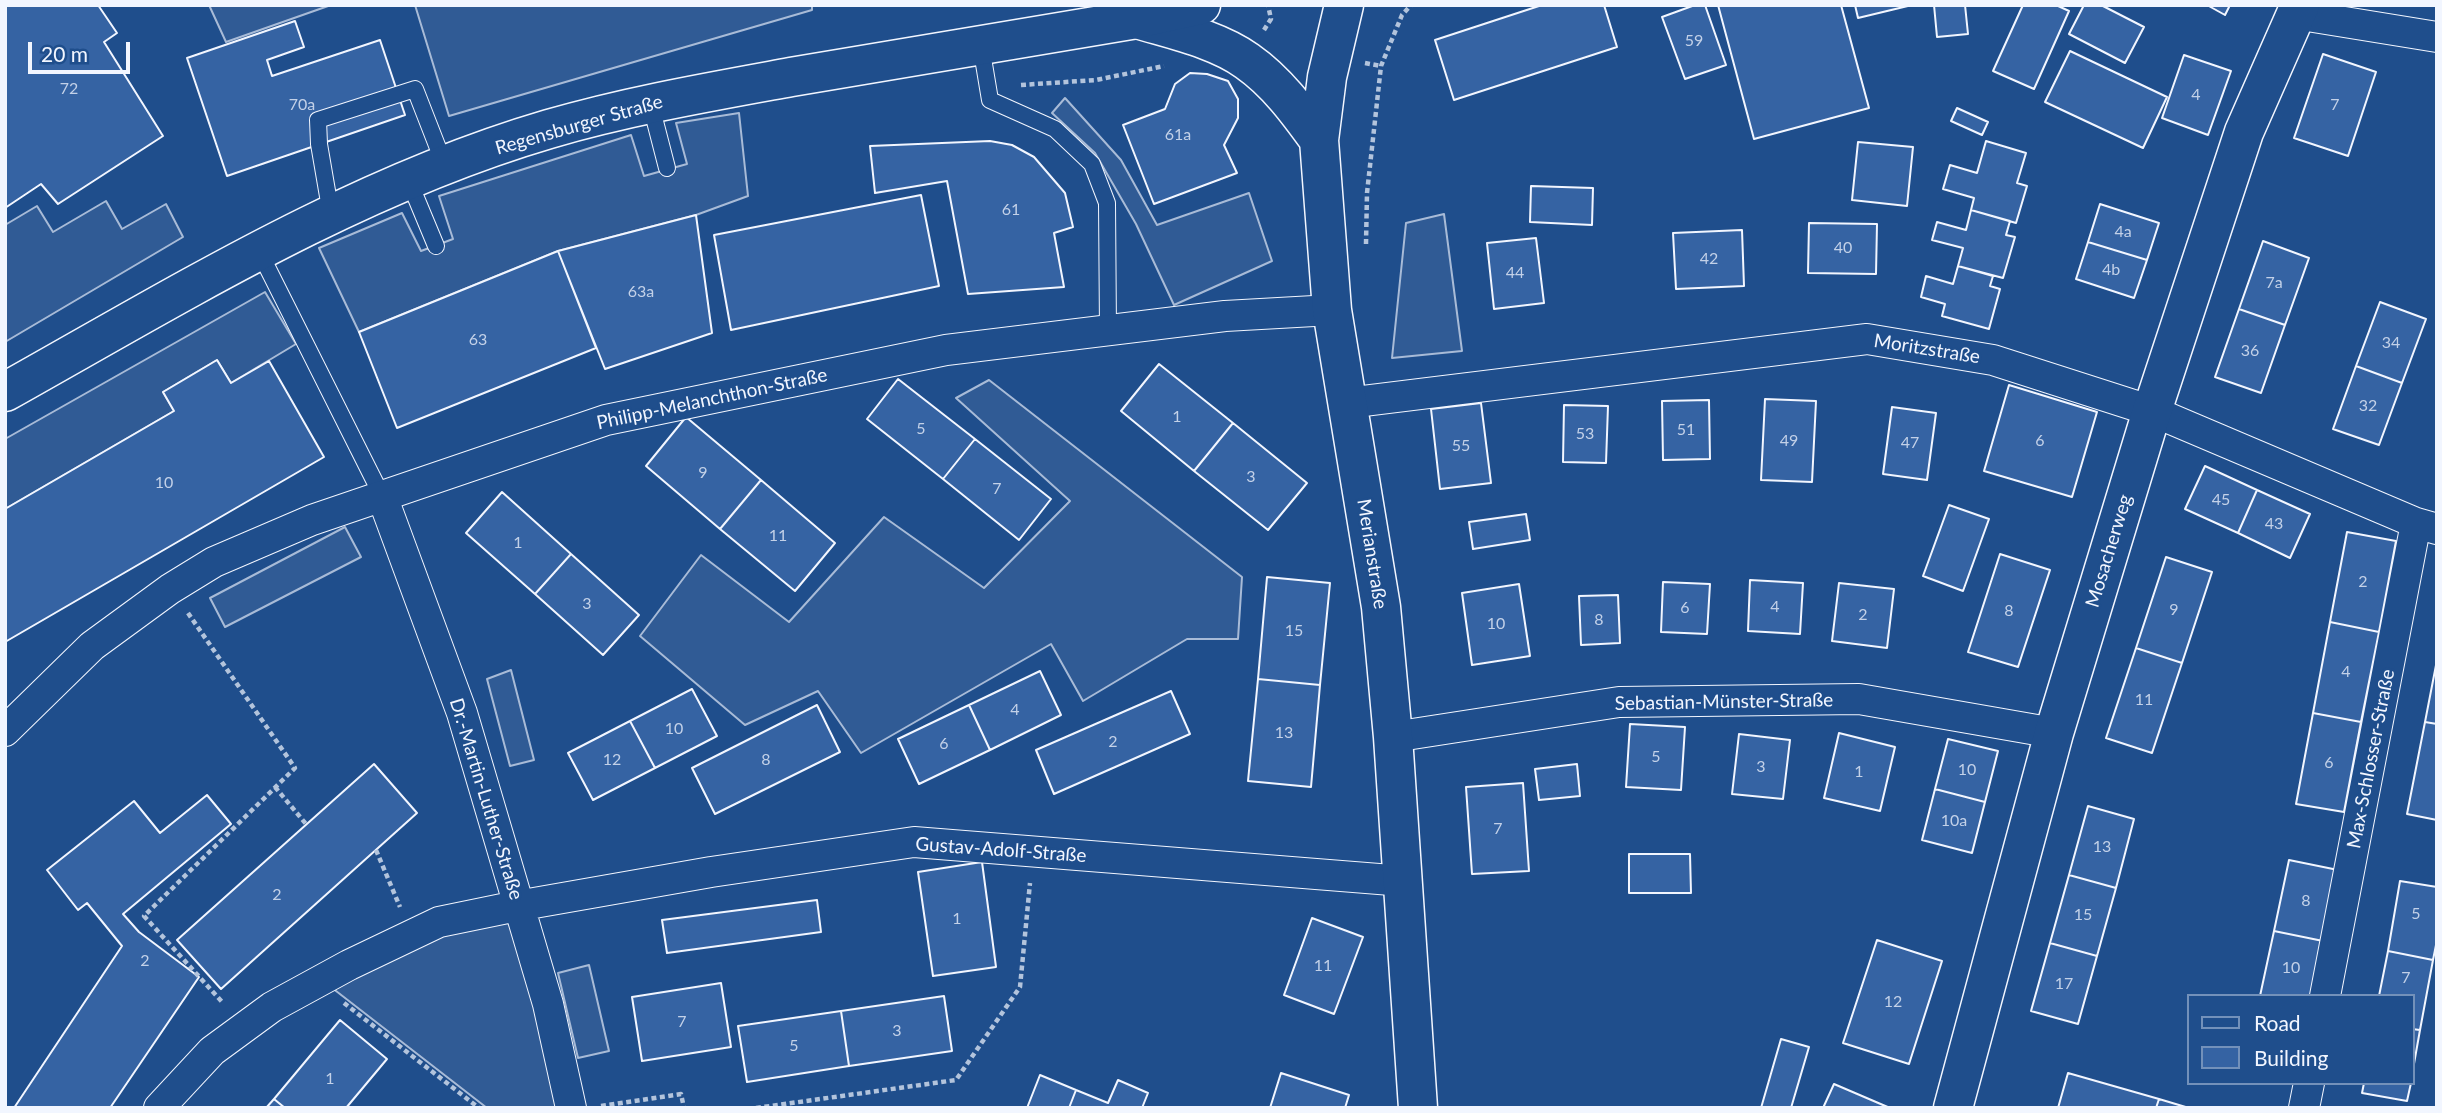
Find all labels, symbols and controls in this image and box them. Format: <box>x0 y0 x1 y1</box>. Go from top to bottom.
scale bar <box>32 28 133 72</box>
house number: 59 <box>1685 31 1703 51</box>
text: 20 m <box>41 41 88 66</box>
house number: 72 <box>60 79 78 99</box>
house number: 4 <box>2191 85 2201 105</box>
street label: Regensburger Straße <box>493 90 665 160</box>
house number: 70a <box>289 95 315 115</box>
house number: 7 <box>2330 95 2340 115</box>
house number: 61a <box>1165 125 1191 145</box>
house number: 61 <box>1002 200 1020 220</box>
house number: 4a <box>2114 222 2132 242</box>
house number: 40 <box>1834 238 1852 258</box>
house number: 42 <box>1700 249 1718 269</box>
house number: 4b <box>2102 260 2120 280</box>
house number: 44 <box>1506 263 1524 283</box>
house number: 7a <box>2265 273 2283 293</box>
house number: 63a <box>628 282 654 302</box>
street label: Moritzstraße <box>1872 329 1982 369</box>
house number: 63 <box>469 330 487 350</box>
house number: 34 <box>2382 333 2400 353</box>
house number: 36 <box>2241 341 2259 361</box>
street label: Philipp-Melanchthon-Straße <box>595 363 829 435</box>
house number: 32 <box>2359 396 2377 416</box>
house number: 1 <box>1172 407 1182 427</box>
house number: 5 <box>916 419 926 439</box>
house number: 51 <box>1677 420 1695 440</box>
house number: 53 <box>1576 424 1594 444</box>
house number: 49 <box>1780 431 1798 451</box>
house number: 6 <box>2035 431 2045 451</box>
house number: 47 <box>1901 433 1919 453</box>
house number: 55 <box>1452 436 1470 456</box>
house number: 9 <box>698 463 708 483</box>
house number: 3 <box>1246 467 1256 487</box>
house number: 10 <box>155 473 173 493</box>
house number: 7 <box>992 479 1002 499</box>
house number: 45 <box>2212 490 2230 510</box>
street label: Mosacherweg <box>2081 492 2137 610</box>
street label: Merianstraße <box>1352 497 1392 611</box>
house number: 43 <box>2265 514 2283 534</box>
house number: 11 <box>769 526 787 546</box>
house number: 1 <box>513 533 523 553</box>
house number: 2 <box>2358 572 2368 592</box>
house number: 3 <box>582 594 592 614</box>
house number: 4 <box>1770 597 1780 617</box>
house number: 6 <box>1680 598 1690 618</box>
house number: 9 <box>2169 600 2179 620</box>
house number: 8 <box>2004 601 2014 621</box>
house number: 2 <box>1858 605 1868 625</box>
house number: 8 <box>1594 610 1604 630</box>
house number: 10 <box>1487 614 1505 634</box>
house number: 15 <box>1285 621 1303 641</box>
house number: 4 <box>2341 662 2351 682</box>
street label: Max-Schlosser-Straße <box>2342 667 2400 851</box>
street label: Sebastian-Münster-Straße <box>1615 689 1833 715</box>
house number: 11 <box>2135 690 2153 710</box>
street label: Dr.-Martin-Luther-Straße <box>444 695 528 903</box>
house number: 4 <box>1010 700 1020 720</box>
house number: 10 <box>665 719 683 739</box>
house number: 13 <box>1275 723 1293 743</box>
house number: 2 <box>1108 732 1118 752</box>
house number: 6 <box>939 734 949 754</box>
house number: 5 <box>1651 747 1661 767</box>
house number: 12 <box>603 750 621 770</box>
house number: 8 <box>761 750 771 770</box>
house number: 6 <box>2324 753 2334 773</box>
house number: 3 <box>1756 757 1766 777</box>
house number: 10 <box>1958 760 1976 780</box>
house number: 1 <box>1854 762 1864 782</box>
house number: 10a <box>1941 811 1967 831</box>
house number: 7 <box>1493 819 1503 839</box>
street label: Gustav-Adolf-Straße <box>915 833 1087 867</box>
house number: 13 <box>2093 837 2111 857</box>
house number: 2 <box>272 885 282 905</box>
house number: 8 <box>2301 891 2311 911</box>
house number: 5 <box>2411 904 2421 924</box>
house number: 15 <box>2074 905 2092 925</box>
house number: 1 <box>952 909 962 929</box>
house number: 2 <box>140 951 150 971</box>
house number: 11 <box>1314 956 1332 976</box>
house number: 10 <box>2282 958 2300 978</box>
house number: 7 <box>2401 968 2411 988</box>
house number: 17 <box>2055 974 2073 994</box>
house number: 12 <box>1884 992 1902 1012</box>
legend <box>2186 994 2414 1085</box>
text: Road <box>2254 1010 2301 1035</box>
house number: 7 <box>677 1012 687 1032</box>
house number: 3 <box>892 1021 902 1041</box>
house number: 5 <box>789 1036 799 1056</box>
text: Building <box>2254 1045 2329 1070</box>
house number: 1 <box>325 1069 335 1089</box>

